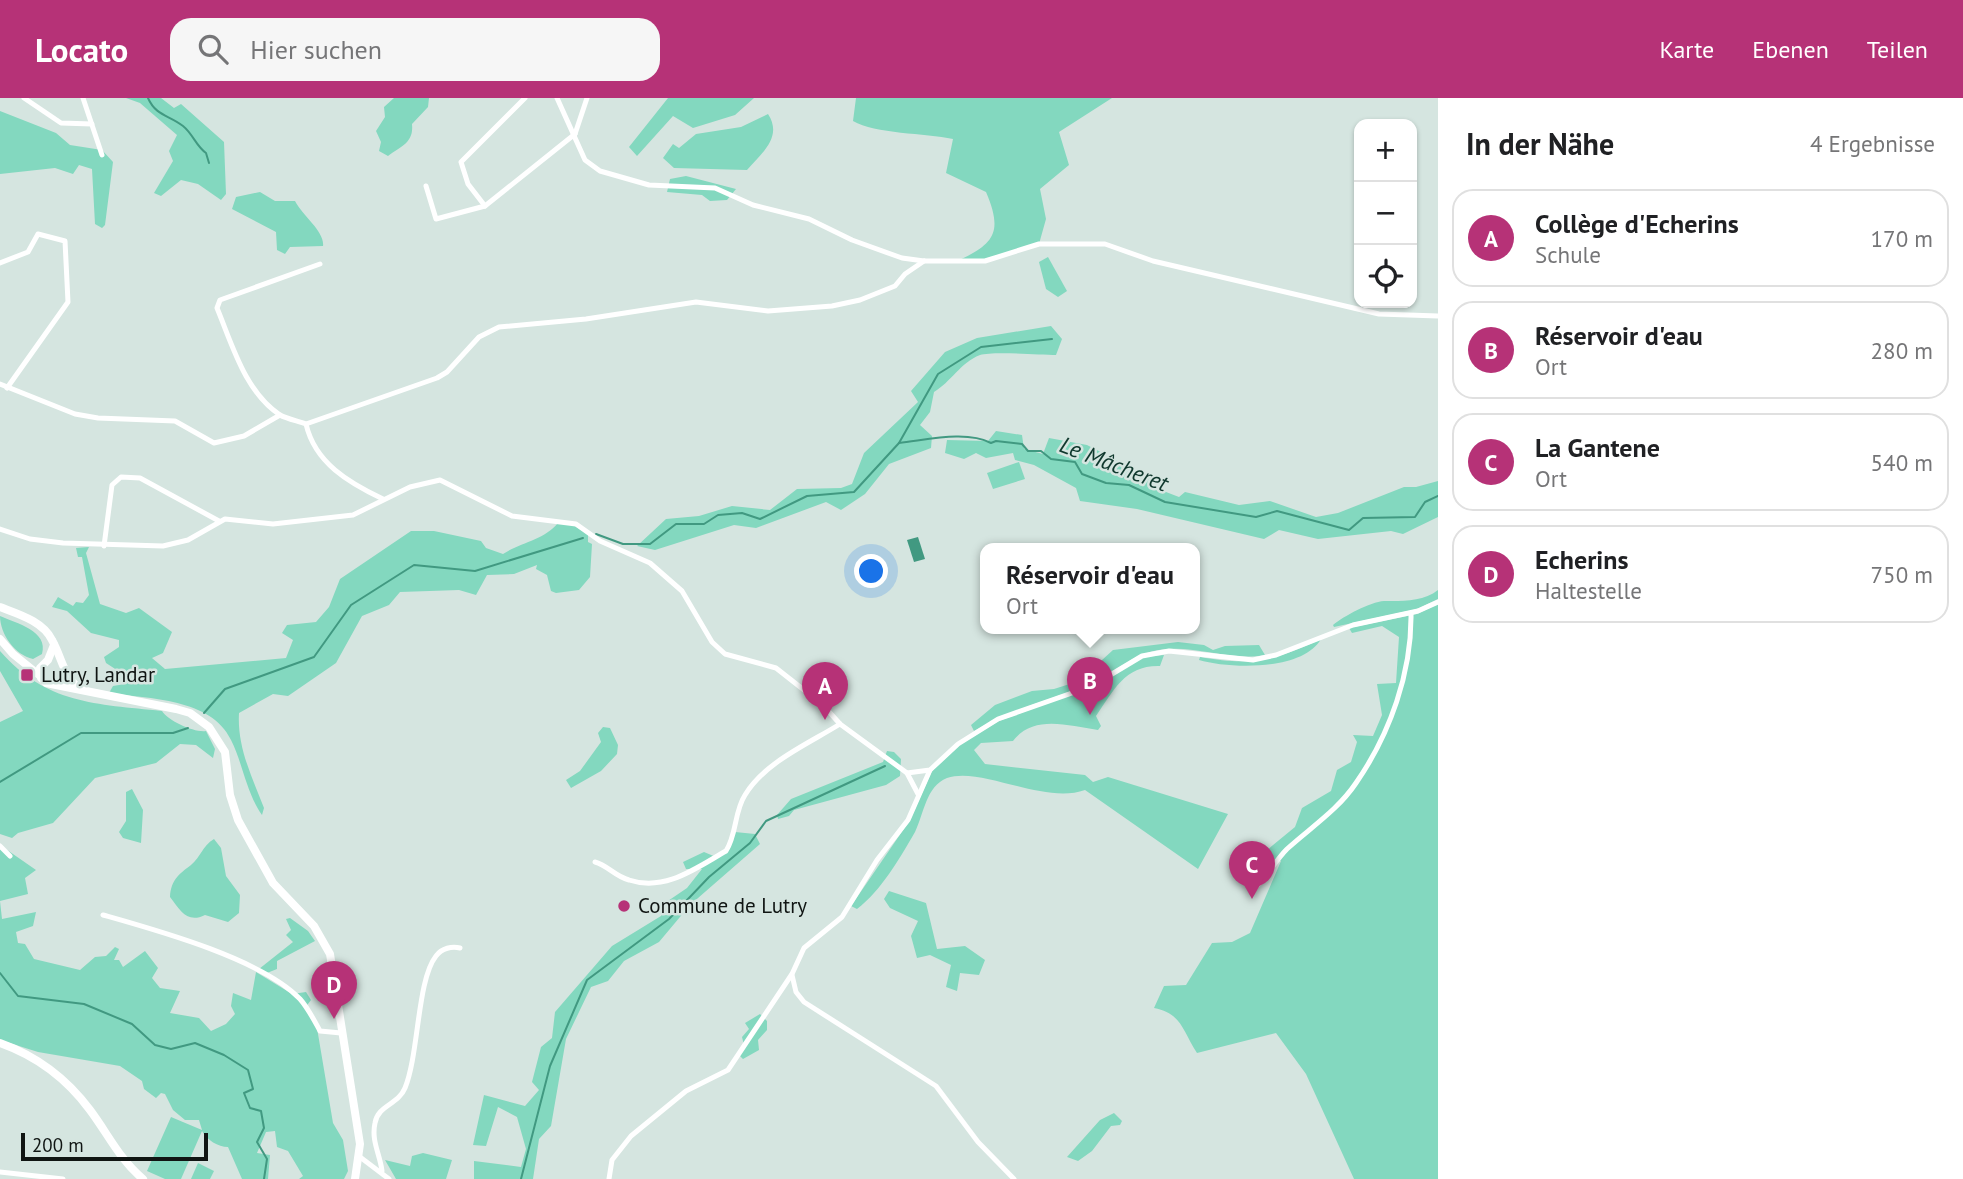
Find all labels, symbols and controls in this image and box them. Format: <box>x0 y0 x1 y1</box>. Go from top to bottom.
search box <box>170 18 660 81</box>
text: Locato <box>35 28 128 71</box>
icon: search <box>194 30 232 68</box>
text: Hier suchen <box>250 33 382 66</box>
text: Karte <box>1660 34 1714 65</box>
text: Ebenen <box>1752 34 1829 65</box>
text: Teilen <box>1867 34 1928 65</box>
map controls <box>1354 119 1417 308</box>
button: + <box>1354 119 1417 182</box>
text: In der Nähe <box>1466 124 1614 163</box>
text: 4 Ergebnisse <box>1810 129 1935 158</box>
button: − <box>1354 182 1417 245</box>
text: Collège d'Echerins <box>1535 207 1739 240</box>
text: A <box>1484 224 1498 253</box>
text: 170 m <box>1871 224 1933 253</box>
text: Schule <box>1535 240 1601 269</box>
button: locate <box>1354 245 1417 308</box>
text: Réservoir d'eau <box>1535 319 1703 352</box>
text: B <box>1484 336 1498 365</box>
text: 280 m <box>1871 336 1933 365</box>
text: Ort <box>1535 352 1567 381</box>
water label: Le Mâcheret <box>1056 430 1174 498</box>
text: La Gantene <box>1535 431 1660 464</box>
text: C <box>1485 448 1497 477</box>
text: 540 m <box>1871 448 1933 477</box>
text: Ort <box>1535 464 1567 493</box>
popup <box>980 543 1200 634</box>
text: Echerins <box>1535 543 1628 576</box>
your location <box>854 554 888 588</box>
text: Réservoir d'eau <box>1006 558 1174 591</box>
text: D <box>1484 560 1498 589</box>
text: 750 m <box>1871 560 1933 589</box>
text: Haltestelle <box>1535 576 1642 605</box>
text: Ort <box>1006 591 1038 620</box>
pin: B <box>1067 657 1113 715</box>
place label: Lutry, Landar <box>41 661 155 688</box>
pin: A <box>802 662 848 720</box>
marker: Lutry, Landar <box>19 667 35 683</box>
pin: C <box>1229 841 1275 899</box>
place label: Commune de Lutry <box>638 892 807 919</box>
marker: Commune de Lutry <box>616 898 632 914</box>
pin: D <box>311 961 357 1019</box>
scale bar <box>21 1130 208 1162</box>
text: 200 m <box>32 1133 84 1157</box>

